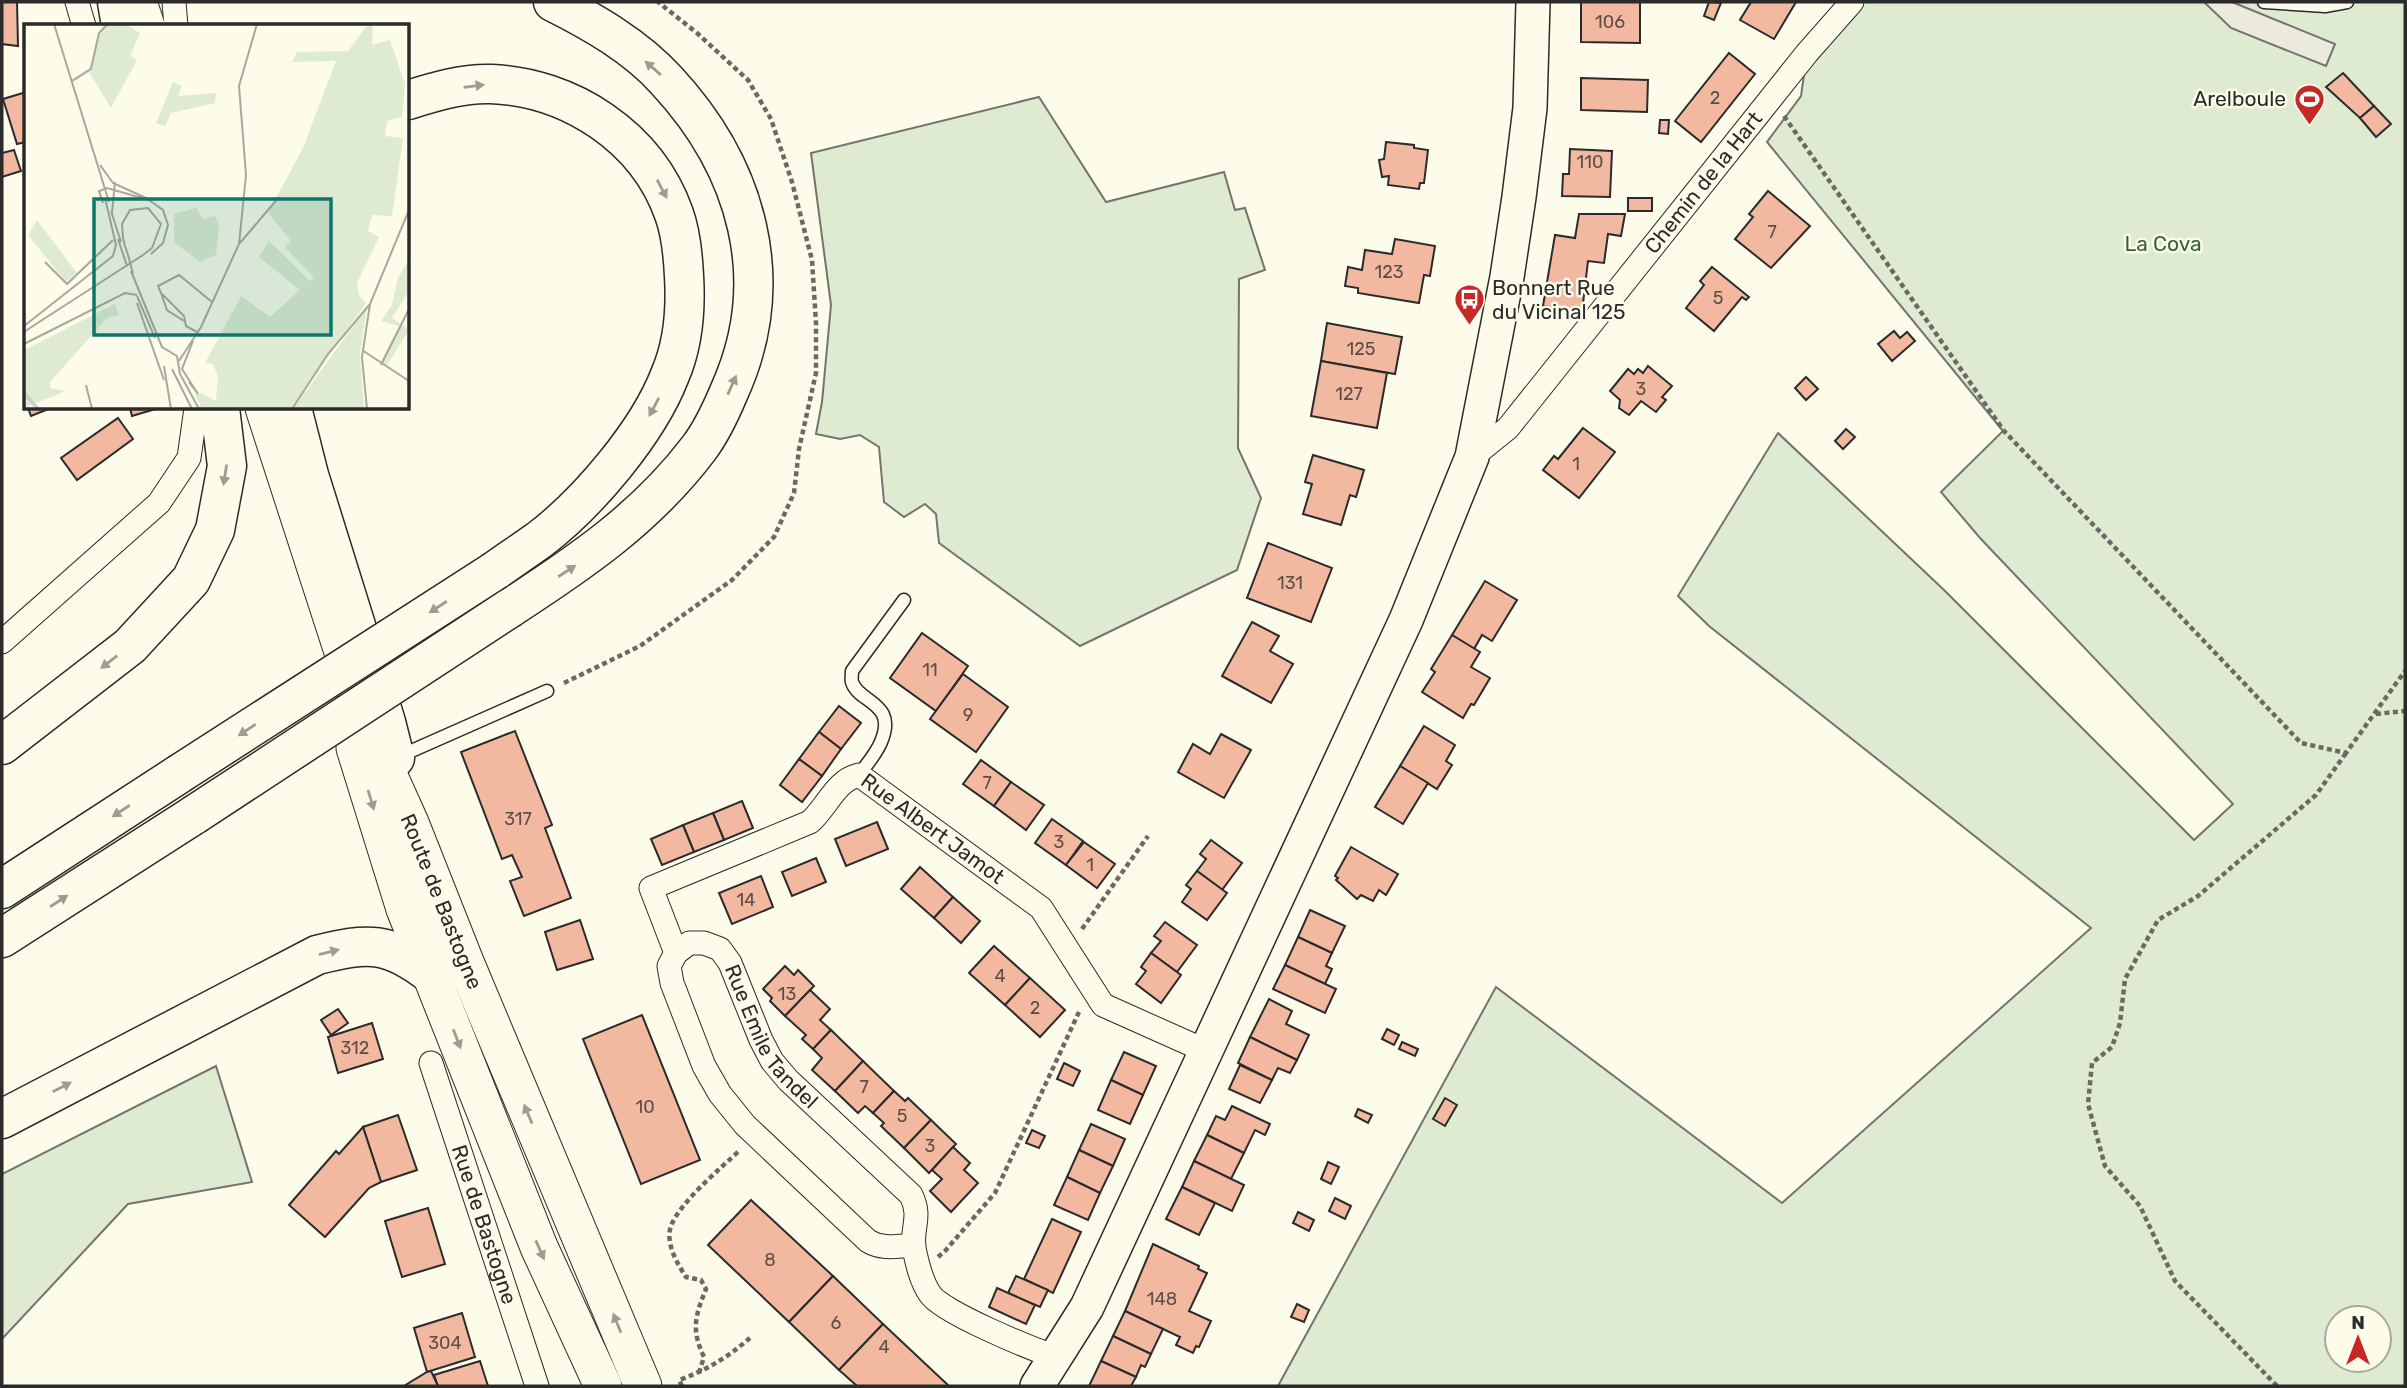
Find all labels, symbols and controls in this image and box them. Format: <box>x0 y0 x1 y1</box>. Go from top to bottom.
house number: 106 <box>1595 11 1625 33</box>
inset map <box>24 24 410 410</box>
one-way arrow <box>645 61 662 76</box>
one-way arrow <box>463 80 485 91</box>
sports icon: Arelboule <box>2292 82 2326 126</box>
place label: Arelboule <box>2193 86 2286 111</box>
house number: 2 <box>1710 87 1720 109</box>
street label: Chemin de la Hart <box>1639 106 1767 258</box>
house number: 110 <box>1577 151 1603 173</box>
one-way arrow <box>656 179 668 199</box>
house number: 7 <box>1767 221 1777 243</box>
park label: La Cova <box>2124 231 2202 256</box>
house number: 123 <box>1374 261 1404 283</box>
place label: Bonnert Rue du Vicinal 125 <box>1492 275 1626 324</box>
bus stop icon: Bonnert Rue du Vicinal 125 <box>1452 283 1486 327</box>
house number: 5 <box>1713 287 1723 309</box>
house number: 125 <box>1347 338 1375 360</box>
one-way arrow <box>727 375 738 396</box>
house number: 3 <box>1636 378 1646 400</box>
house number: 127 <box>1335 383 1363 405</box>
one-way arrow <box>648 397 660 417</box>
house number: 1 <box>1572 453 1580 475</box>
one-way arrow <box>219 464 230 486</box>
one-way arrow <box>558 565 577 578</box>
house number: 131 <box>1277 572 1303 594</box>
one-way arrow <box>429 600 448 613</box>
one-way arrow <box>100 655 118 669</box>
house number: 11 <box>922 659 938 681</box>
house number: 9 <box>963 704 973 726</box>
one-way arrow <box>238 723 256 737</box>
street label: Rue Albert Jamot <box>856 768 1009 889</box>
house number: 7 <box>982 772 992 794</box>
one-way arrow <box>366 790 377 811</box>
one-way arrow <box>112 805 131 818</box>
house number: 317 <box>504 808 532 830</box>
street label: Route de Bastogne <box>395 810 488 993</box>
house number: 3 <box>1054 831 1064 853</box>
house number: 1 <box>1086 854 1094 876</box>
house number: 14 <box>737 889 755 911</box>
one-way arrow <box>49 895 69 908</box>
one-way arrow <box>318 946 340 957</box>
street label: Rue Emile Tandel <box>720 960 823 1113</box>
house number: 4 <box>994 965 1006 987</box>
house number: 13 <box>778 983 796 1005</box>
house number: 2 <box>1030 997 1040 1019</box>
one-way arrow <box>451 1028 462 1049</box>
house number: 312 <box>341 1037 369 1059</box>
house number: 7 <box>859 1076 869 1098</box>
one-way arrow <box>52 1082 72 1093</box>
house number: 10 <box>635 1096 655 1118</box>
one-way arrow <box>522 1103 533 1124</box>
house number: 5 <box>897 1105 907 1127</box>
house number: 3 <box>925 1135 935 1157</box>
street label: Rue de Bastogne <box>447 1141 522 1307</box>
one-way arrow <box>534 1240 546 1260</box>
house number: 8 <box>764 1249 776 1271</box>
house number: 148 <box>1147 1288 1177 1310</box>
north arrow <box>2323 1304 2393 1374</box>
text: N <box>2351 1311 2365 1334</box>
house number: 6 <box>831 1312 842 1334</box>
one-way arrow <box>611 1313 622 1334</box>
house number: 304 <box>428 1332 462 1354</box>
house number: 4 <box>878 1336 890 1358</box>

